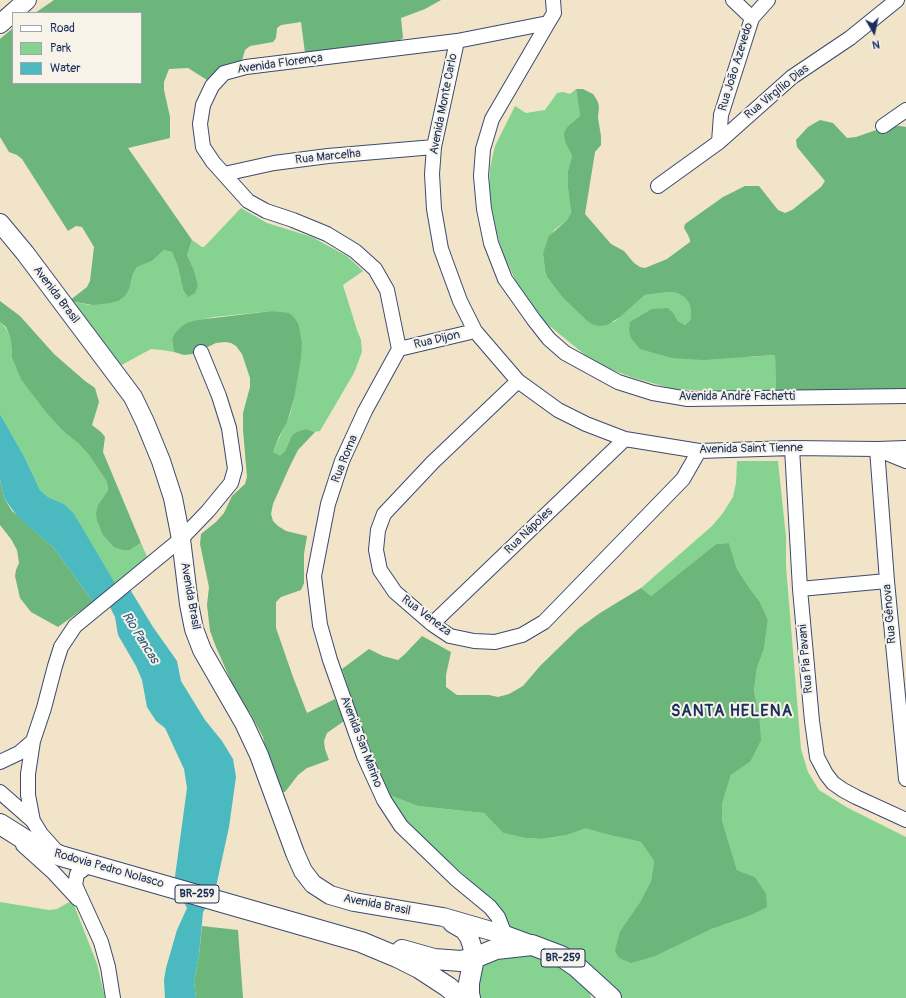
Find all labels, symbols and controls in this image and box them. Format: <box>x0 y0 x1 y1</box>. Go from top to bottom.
legend <box>12 12 142 84</box>
north arrow <box>854 12 894 52</box>
text: Road <box>50 21 75 36</box>
street label: Rua João Azevedo <box>716 21 756 113</box>
text: N <box>871 37 881 51</box>
text: Park <box>50 41 71 56</box>
street label: Avenida Florença <box>236 51 324 77</box>
street label: Avenida Monte Carlo <box>427 52 461 156</box>
text: Water <box>50 61 81 76</box>
street label: Rua Virgílio Dias <box>742 62 812 122</box>
street label: Rua Marcelha <box>295 146 361 168</box>
street label: Avenida Brasil <box>30 263 82 327</box>
street label: Rua Dijon <box>413 328 461 352</box>
street label: Avenida André Fachetti <box>679 390 795 404</box>
street label: Rua Roma <box>329 433 361 485</box>
street label: Avenida Saint Tienne <box>699 441 803 457</box>
street label: Rua Nápoles <box>502 505 556 557</box>
street label: Avenida Brasil <box>177 561 203 631</box>
street label: Rua Gênova <box>880 583 900 645</box>
street label: Rua Veneza <box>398 593 454 639</box>
water label: Rio Pancas <box>118 609 162 667</box>
street label: Rua Pia Pavani <box>796 624 816 694</box>
street label: Avenida San Marino <box>337 694 385 790</box>
district label: SANTA HELENA <box>671 702 793 722</box>
street label: Rodovia Pedro Nolasco <box>52 846 166 892</box>
road number: BR-259 <box>175 885 219 903</box>
street label: Avenida Brasil <box>342 891 412 919</box>
road number: BR-259 <box>541 949 585 967</box>

